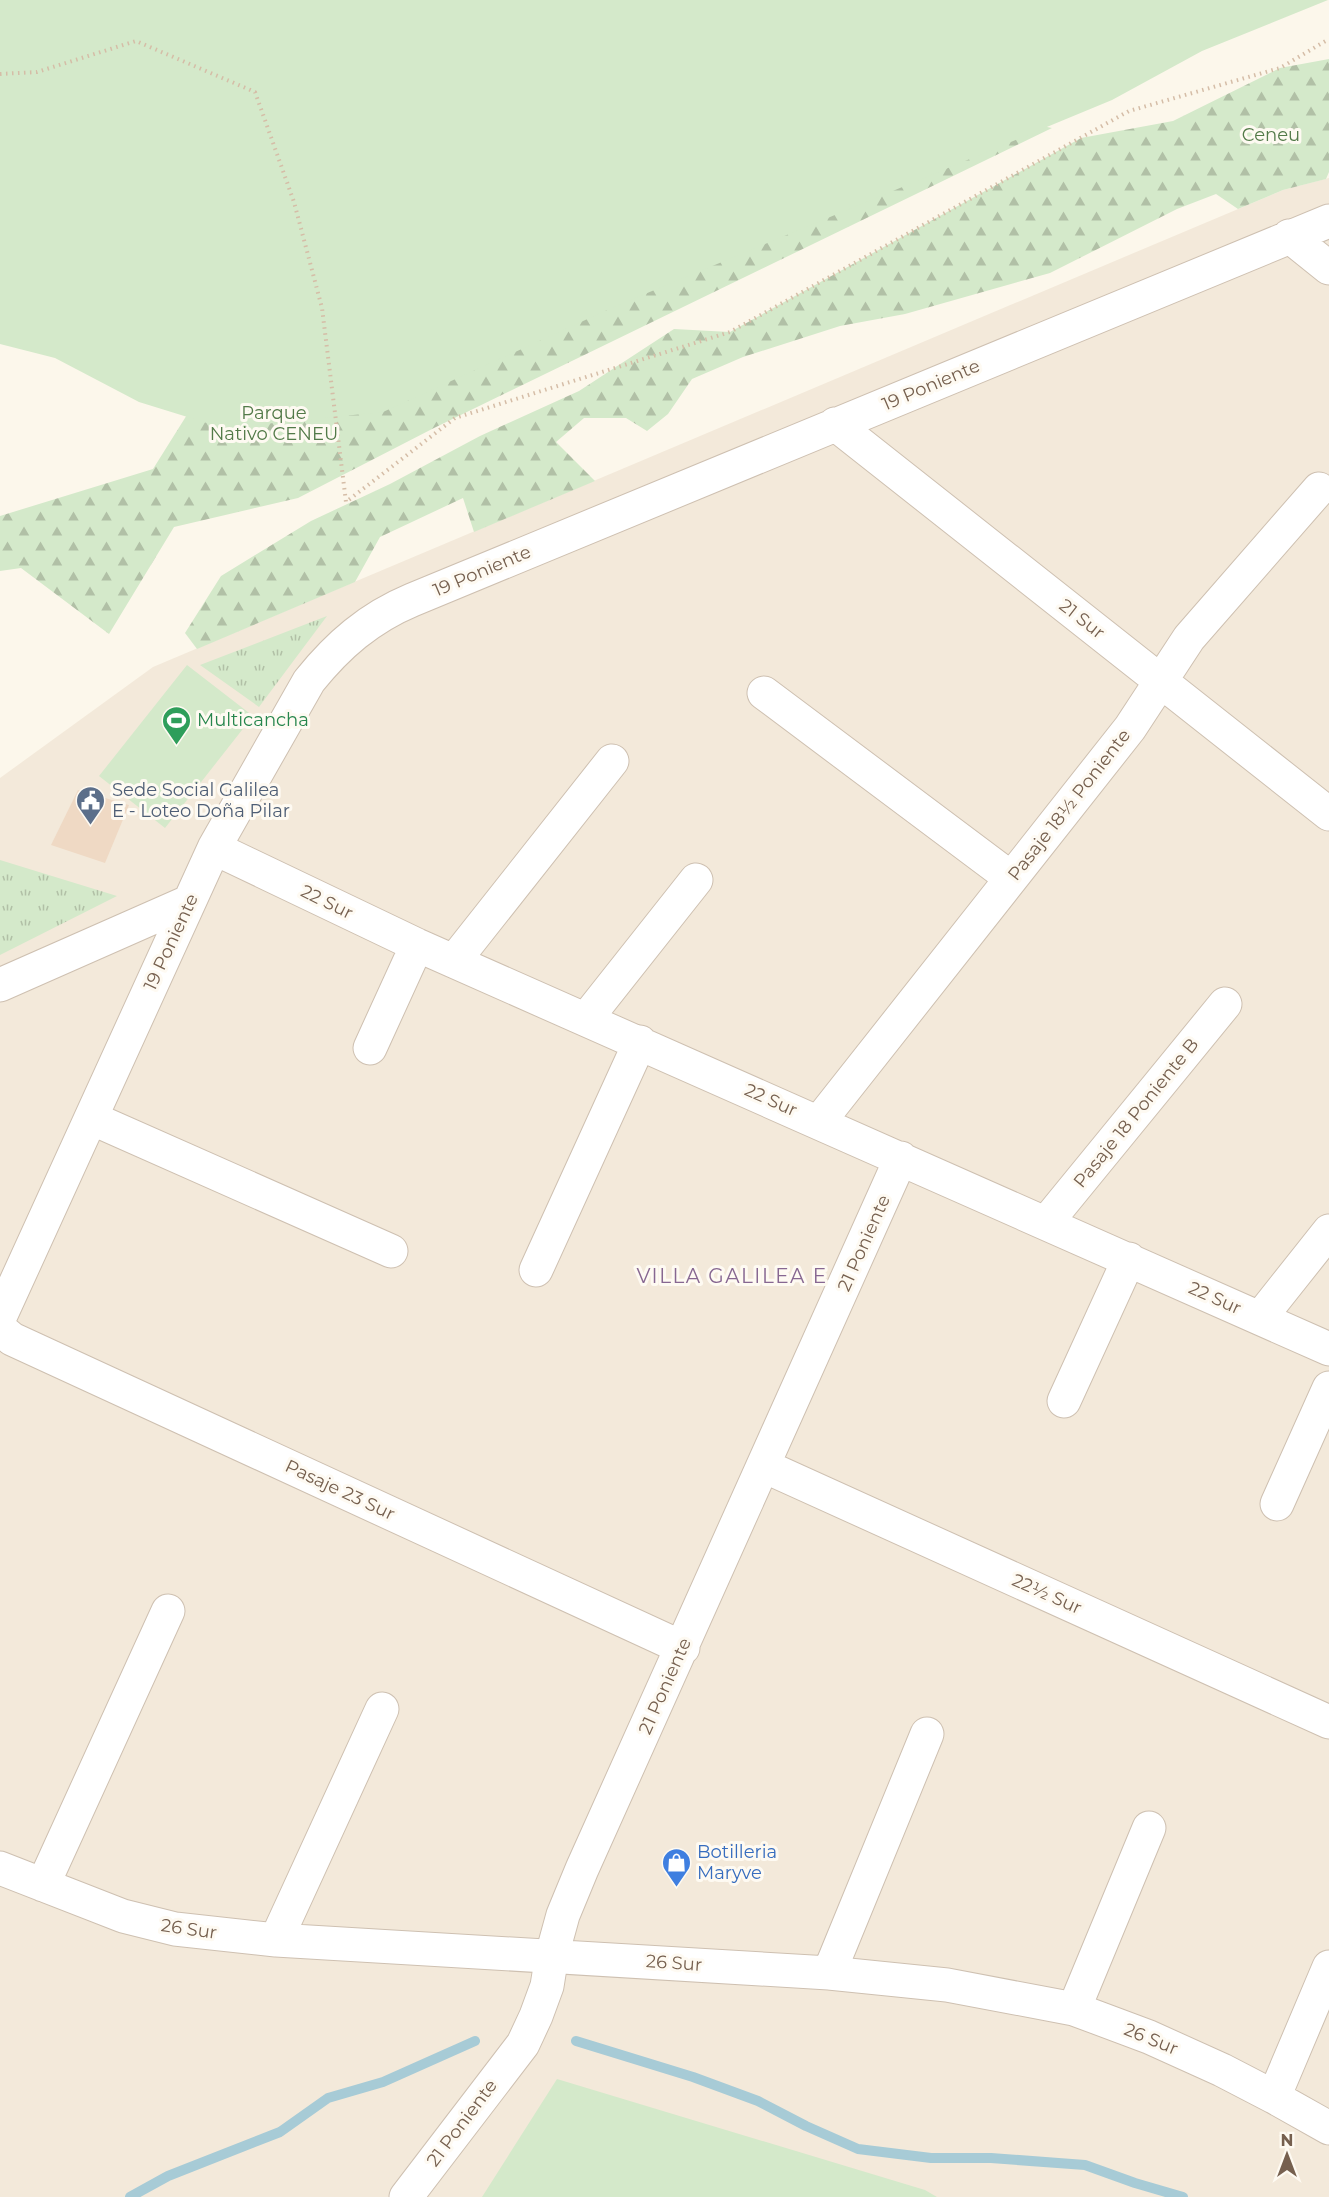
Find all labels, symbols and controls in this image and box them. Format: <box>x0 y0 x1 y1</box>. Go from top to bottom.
park label: Ceneu <box>1242 124 1300 146</box>
street label: 19 Poniente <box>879 354 983 415</box>
park label: Parque Nativo CENEU <box>210 402 338 445</box>
street label: 19 Poniente <box>430 540 534 601</box>
street label: 21 Sur <box>1055 594 1109 644</box>
sports icon: Multicancha <box>160 704 192 746</box>
place label: Multicancha <box>197 709 309 731</box>
street label: Pasaje 18½ Poniente <box>1003 725 1135 885</box>
place label: Sede Social Galilea E - Loteo Doña Pilar <box>112 779 290 822</box>
public building icon: Sede Social Galilea E - Loteo Doña Pilar <box>75 784 107 826</box>
street label: 22 Sur <box>297 880 357 924</box>
street label: 19 Poniente <box>139 890 203 994</box>
street label: Pasaje 18 Poniente B <box>1069 1034 1203 1192</box>
street label: 22 Sur <box>741 1079 801 1121</box>
street label: 21 Poniente <box>833 1191 895 1295</box>
district label: VILLA GALILEA E <box>636 1264 828 1288</box>
street label: 22 Sur <box>1185 1277 1245 1319</box>
street label: Pasaje 23 Sur <box>282 1455 398 1525</box>
street label: 22½ Sur <box>1009 1569 1085 1619</box>
street label: 21 Poniente <box>634 1634 696 1738</box>
place label: Botilleria Maryve <box>697 1841 777 1884</box>
shop icon: Botilleria Maryve <box>660 1846 692 1888</box>
street label: 26 Sur <box>160 1914 218 1944</box>
street label: 26 Sur <box>645 1950 703 1976</box>
street label: 26 Sur <box>1121 2018 1181 2060</box>
street label: 21 Poniente <box>422 2075 502 2171</box>
north arrow <box>1257 2125 1317 2185</box>
text: N <box>1281 2131 1293 2150</box>

